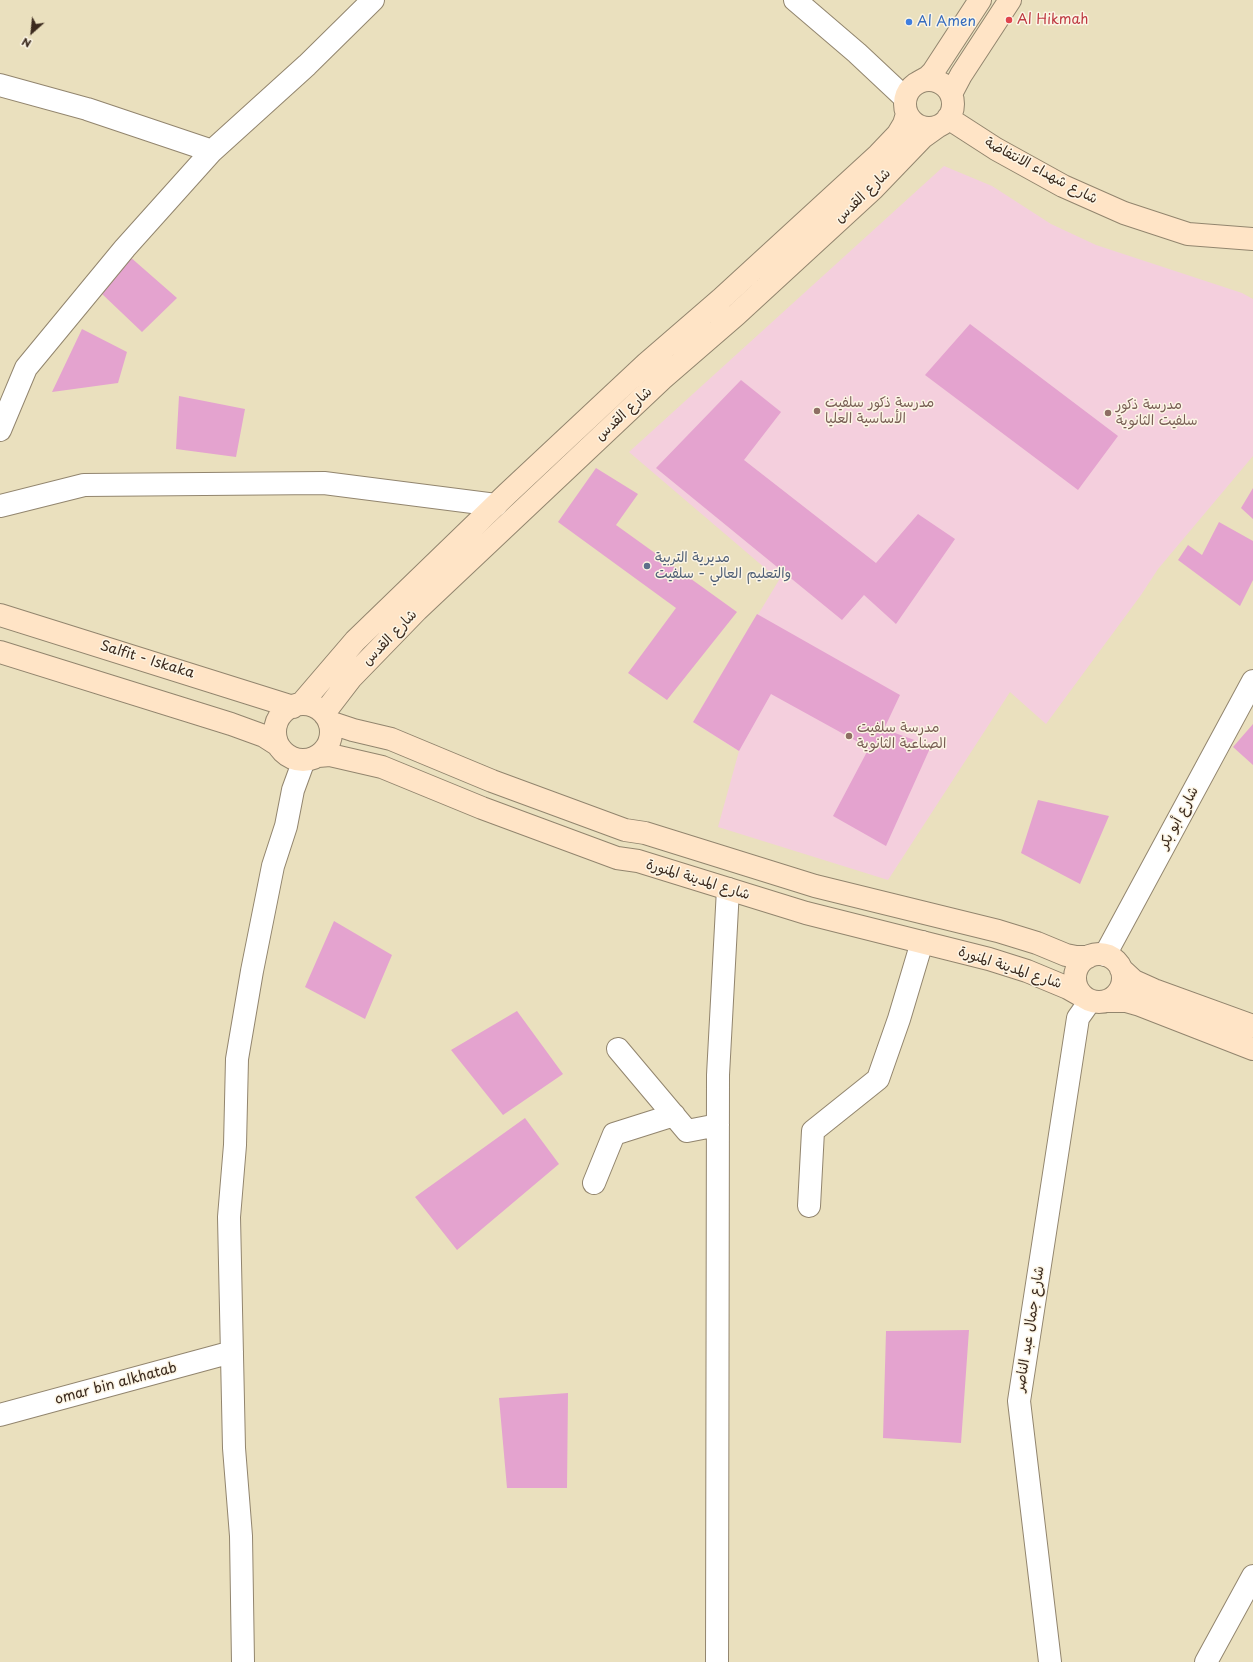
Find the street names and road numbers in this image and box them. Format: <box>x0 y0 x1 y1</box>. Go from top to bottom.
street label: شارع شهداء الانتفاضة <box>982 134 1100 208</box>
street label: شارع القدس <box>832 165 894 227</box>
street label: شارع القدس <box>592 384 656 444</box>
street label: شارع القدس <box>359 607 421 669</box>
street label: Salfit - Iskaka <box>98 638 196 682</box>
street label: شارع أبو بكر <box>1156 784 1202 852</box>
street label: شارع المدينة المنورة <box>644 856 752 904</box>
street label: شارع المدينة المنورة <box>956 943 1064 993</box>
street label: شارع جمال عبد الناصر <box>1012 1265 1048 1393</box>
street label: omar bin alkhatab <box>53 1360 179 1408</box>

